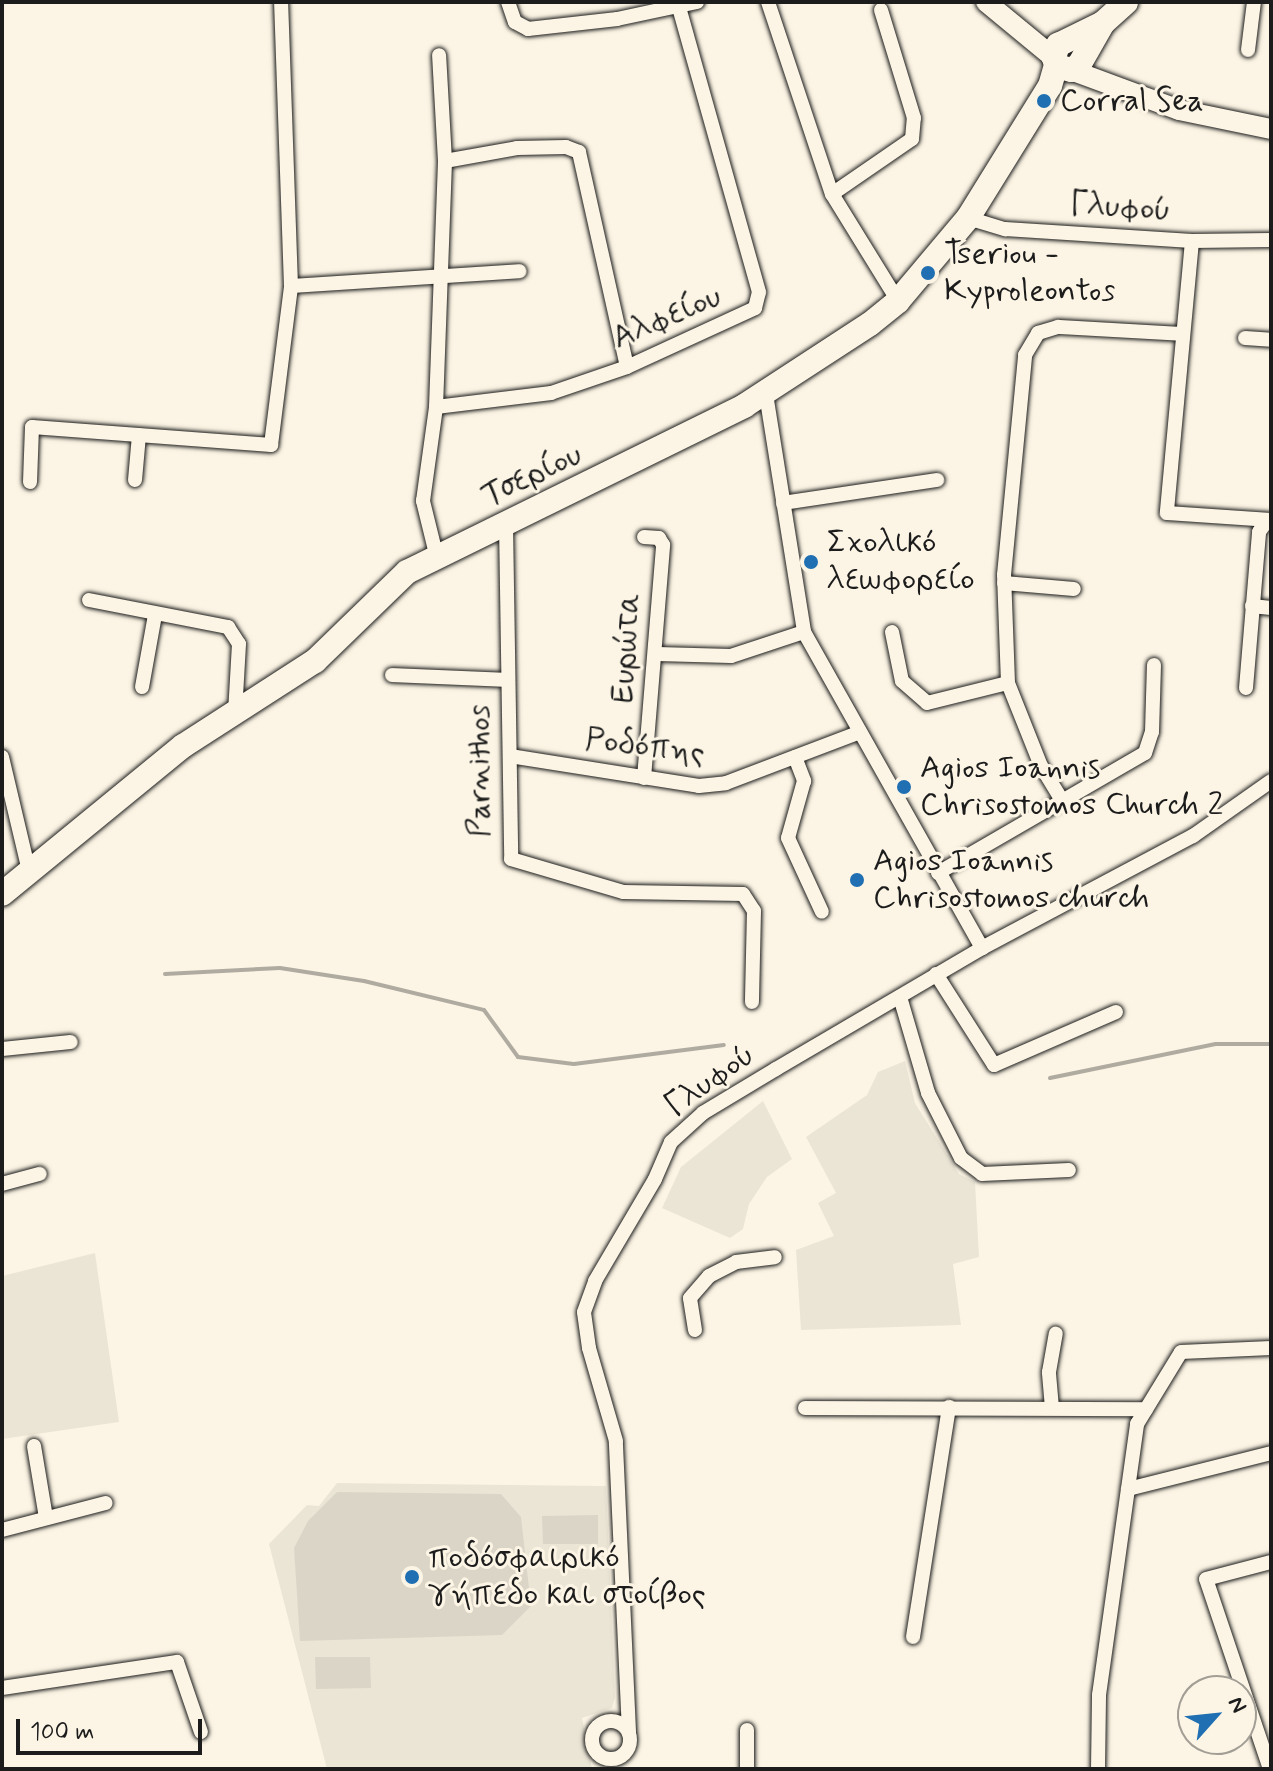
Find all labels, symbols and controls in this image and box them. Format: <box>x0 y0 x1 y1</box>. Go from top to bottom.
place label: Corral Sea <box>1060 82 1205 120</box>
marker: Corral Sea <box>1035 92 1053 110</box>
street label: Γλυφού <box>1068 185 1172 231</box>
place label: Tseriou - Kyproleontos <box>944 236 1115 311</box>
marker: Tseriou - Kyproleontos <box>919 264 937 282</box>
street label: Αλφείου <box>607 278 727 358</box>
street label: Τσερίου <box>476 436 588 516</box>
place label: Σχολικό λεωφορείο <box>827 525 975 600</box>
marker: Σχολικό λεωφορείο <box>802 553 820 571</box>
street label: Ευρώτα <box>604 592 650 704</box>
street label: Parnithos <box>461 705 499 837</box>
street label: Ροδόπης <box>583 721 707 773</box>
place label: Agios Ioannis Chrisostomos Church 2 <box>920 750 1230 825</box>
marker: Agios Ioannis Chrisostomos Church 2 <box>895 778 913 796</box>
place label: Agios Ioannis Chrisostomos church <box>873 843 1149 918</box>
marker: Agios Ioannis Chrisostomos church <box>848 871 866 889</box>
street label: Γλυφού <box>658 1036 762 1126</box>
place label: ποδόσφαιρικό γήπεδο και στοίβος <box>428 1540 706 1615</box>
marker: ποδόσφαιρικό γήπεδο και στοίβος <box>403 1568 421 1586</box>
north arrow <box>1177 1675 1257 1755</box>
text: N <box>1221 1692 1252 1718</box>
scale bar <box>20 1703 206 1753</box>
text: 100 m <box>30 1717 94 1748</box>

